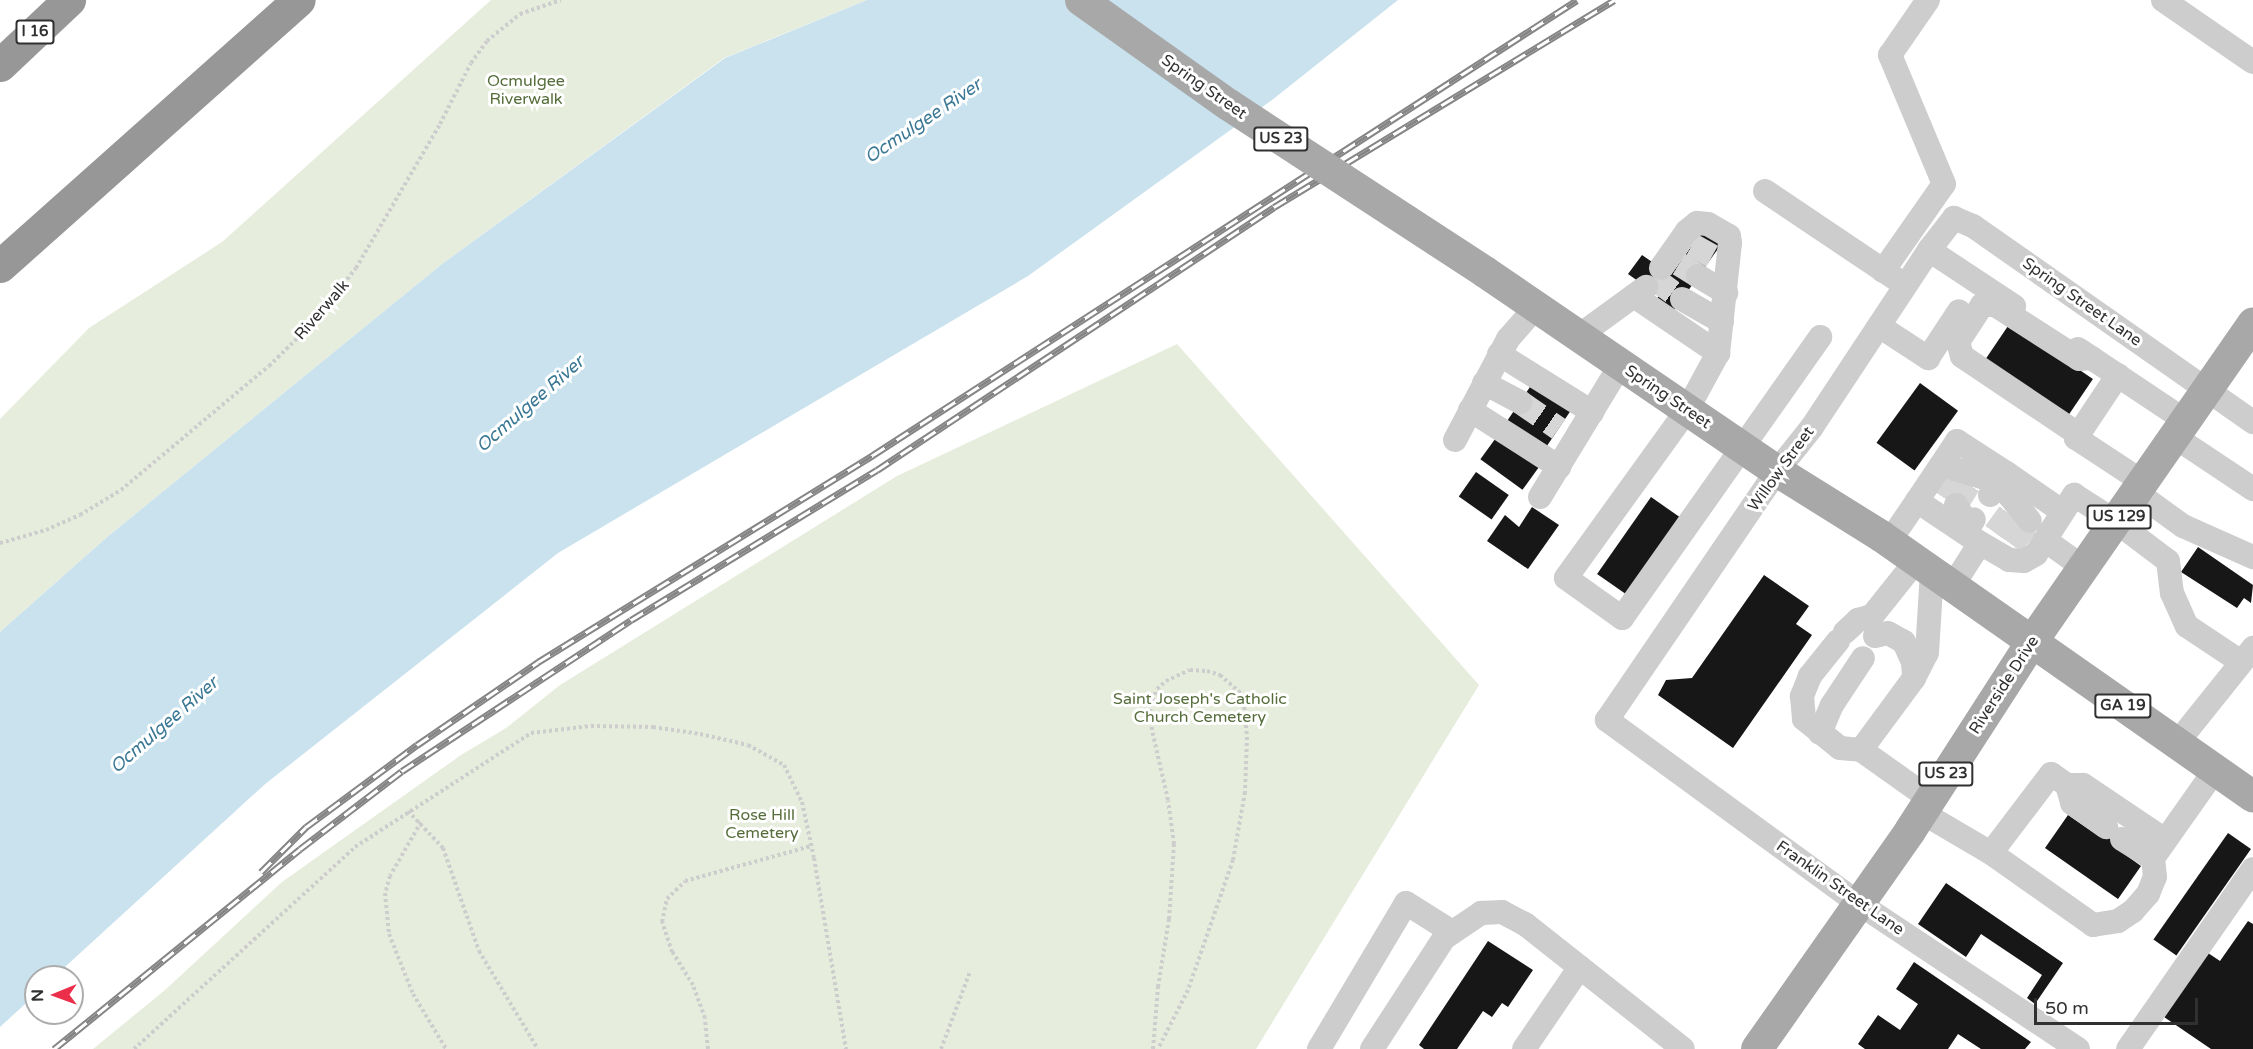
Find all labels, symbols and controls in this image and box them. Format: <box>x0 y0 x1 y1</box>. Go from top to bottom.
road number: I 16 <box>14 20 56 44</box>
street label: Spring Street <box>1158 51 1250 123</box>
park label: Ocmulgee Riverwalk <box>487 71 565 109</box>
water label: Ocmulgee River <box>861 74 985 168</box>
road number: US 23 <box>1252 127 1310 151</box>
street label: Spring Street Lane <box>2019 254 2145 350</box>
street label: Riverwalk <box>291 276 353 344</box>
water label: Ocmulgee River <box>472 351 588 457</box>
street label: Spring Street <box>1621 361 1715 433</box>
street label: Willow Street <box>1744 423 1818 515</box>
road number: US 129 <box>2086 505 2152 529</box>
street label: Riverside Drive <box>1965 632 2043 738</box>
water label: Ocmulgee River <box>106 672 222 778</box>
park label: Saint Joseph's Catholic Church Cemetery <box>1113 689 1287 727</box>
road number: GA 19 <box>2093 694 2153 718</box>
road number: US 23 <box>1918 762 1974 786</box>
park label: Rose Hill Cemetery <box>725 805 799 843</box>
street label: Franklin Street Lane <box>1772 837 1908 939</box>
north arrow <box>24 965 84 1025</box>
scale bar <box>2037 986 2200 1024</box>
text: N <box>28 989 48 1002</box>
text: 50 m <box>2045 997 2089 1019</box>

